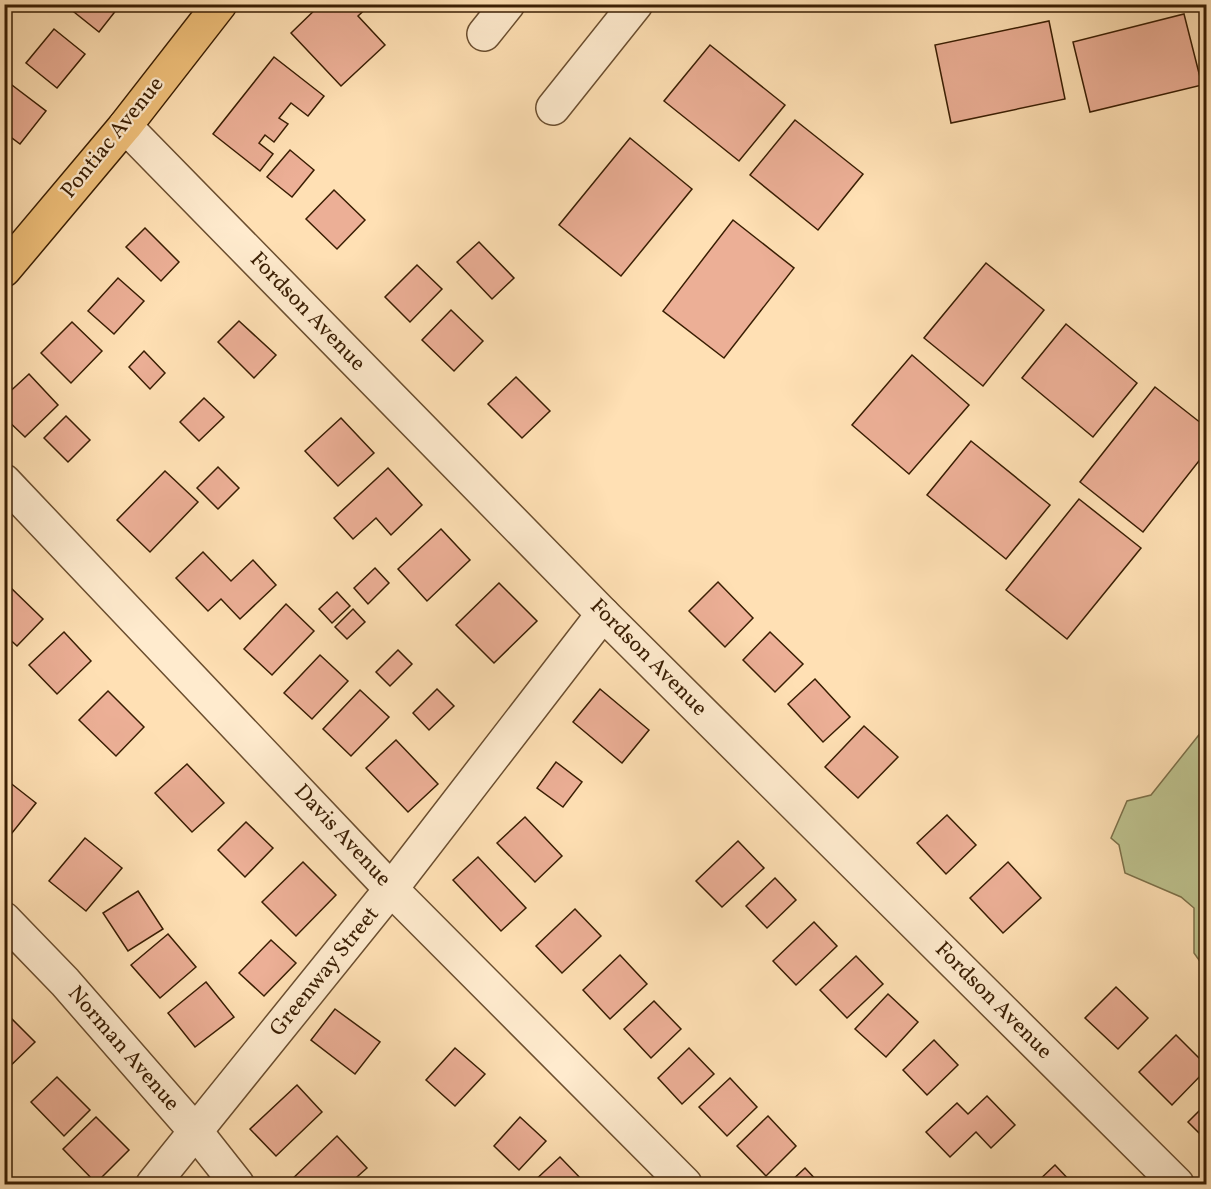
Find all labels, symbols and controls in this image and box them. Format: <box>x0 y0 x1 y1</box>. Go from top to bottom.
street label: Pontiac Avenue <box>54 70 172 206</box>
street label: Fordson Avenue <box>242 245 372 379</box>
street label: Fordson Avenue <box>582 592 714 724</box>
street label: Davis Avenue <box>286 778 398 894</box>
street label: Greenway Street <box>263 900 387 1044</box>
street label: Fordson Avenue <box>927 935 1059 1067</box>
street label: Norman Avenue <box>60 980 186 1118</box>

